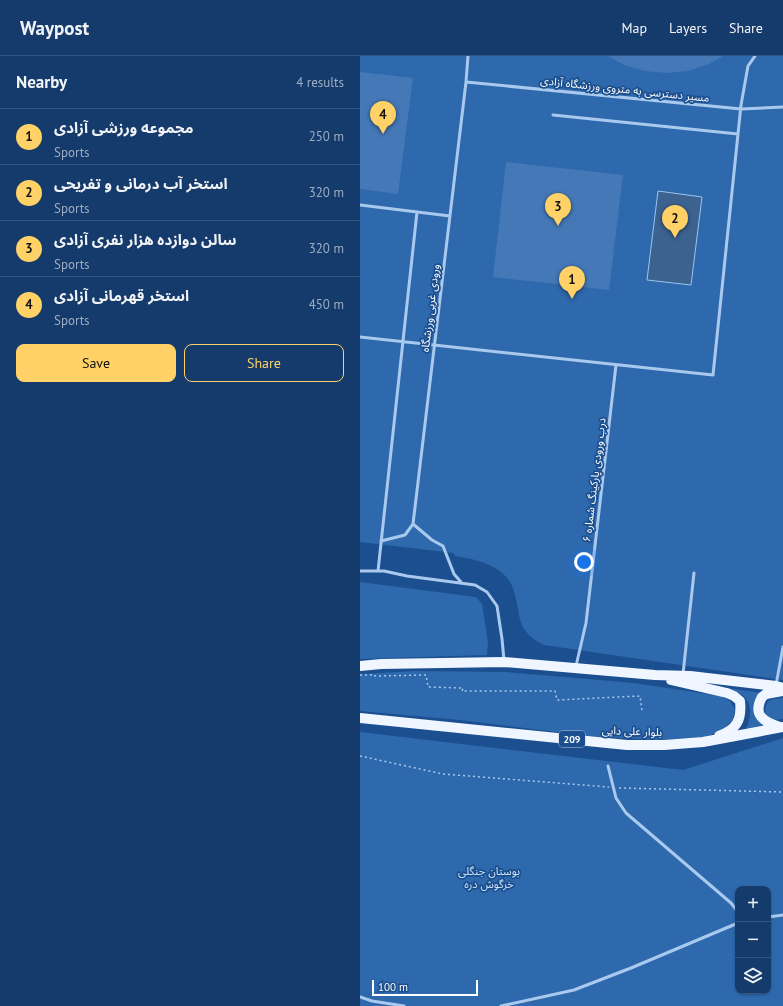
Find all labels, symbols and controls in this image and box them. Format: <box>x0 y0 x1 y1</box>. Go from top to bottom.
text: Waypost <box>20 16 89 40</box>
text: Map <box>621 19 647 37</box>
text: Layers <box>669 19 707 37</box>
text: Share <box>729 19 763 37</box>
text: Nearby <box>16 71 67 93</box>
street label: مسیر دسترسی به متروی ورزشگاه آزادی <box>540 73 710 105</box>
text: 4 results <box>296 74 344 91</box>
pin: 4 <box>370 101 396 134</box>
text: مجموعه ورزشی آزادی <box>54 118 194 137</box>
text: 1 <box>25 128 33 145</box>
text: 250 m <box>309 128 344 145</box>
text: Sports <box>54 144 90 161</box>
text: استخر آب درمانی و تفریحی <box>54 174 227 193</box>
text: 2 <box>25 184 33 201</box>
text: 320 m <box>309 184 344 201</box>
pin: 3 <box>545 193 571 226</box>
text: Sports <box>54 200 90 217</box>
pin: 2 <box>662 205 688 238</box>
text: سالن دوازده هزار نفری آزادی <box>54 230 237 249</box>
text: 3 <box>25 240 33 257</box>
text: 320 m <box>309 240 344 257</box>
text: Sports <box>54 256 90 273</box>
street label: ورودی غربی ورزشگاه <box>418 263 442 353</box>
pin: 1 <box>559 266 585 299</box>
text: استخر قهرمانی آزادی <box>54 286 189 305</box>
text: 4 <box>25 296 33 313</box>
text: 450 m <box>309 296 344 313</box>
text: Sports <box>54 312 90 329</box>
button: Save <box>16 344 176 382</box>
button: Share <box>184 344 344 382</box>
street label: درب ورودی پارکینگ شماره ۶ <box>579 417 610 543</box>
your location <box>574 552 594 572</box>
street label: بلوار علی دایی <box>602 723 662 739</box>
road number: 209 <box>559 731 585 747</box>
park label: بوستان جنگلی خرگوش دره <box>458 864 520 891</box>
map controls <box>735 886 771 994</box>
button: + <box>735 886 771 922</box>
button: − <box>735 922 771 958</box>
button: layers <box>735 958 771 994</box>
scale bar <box>372 978 478 997</box>
text: 100 m <box>378 980 408 994</box>

